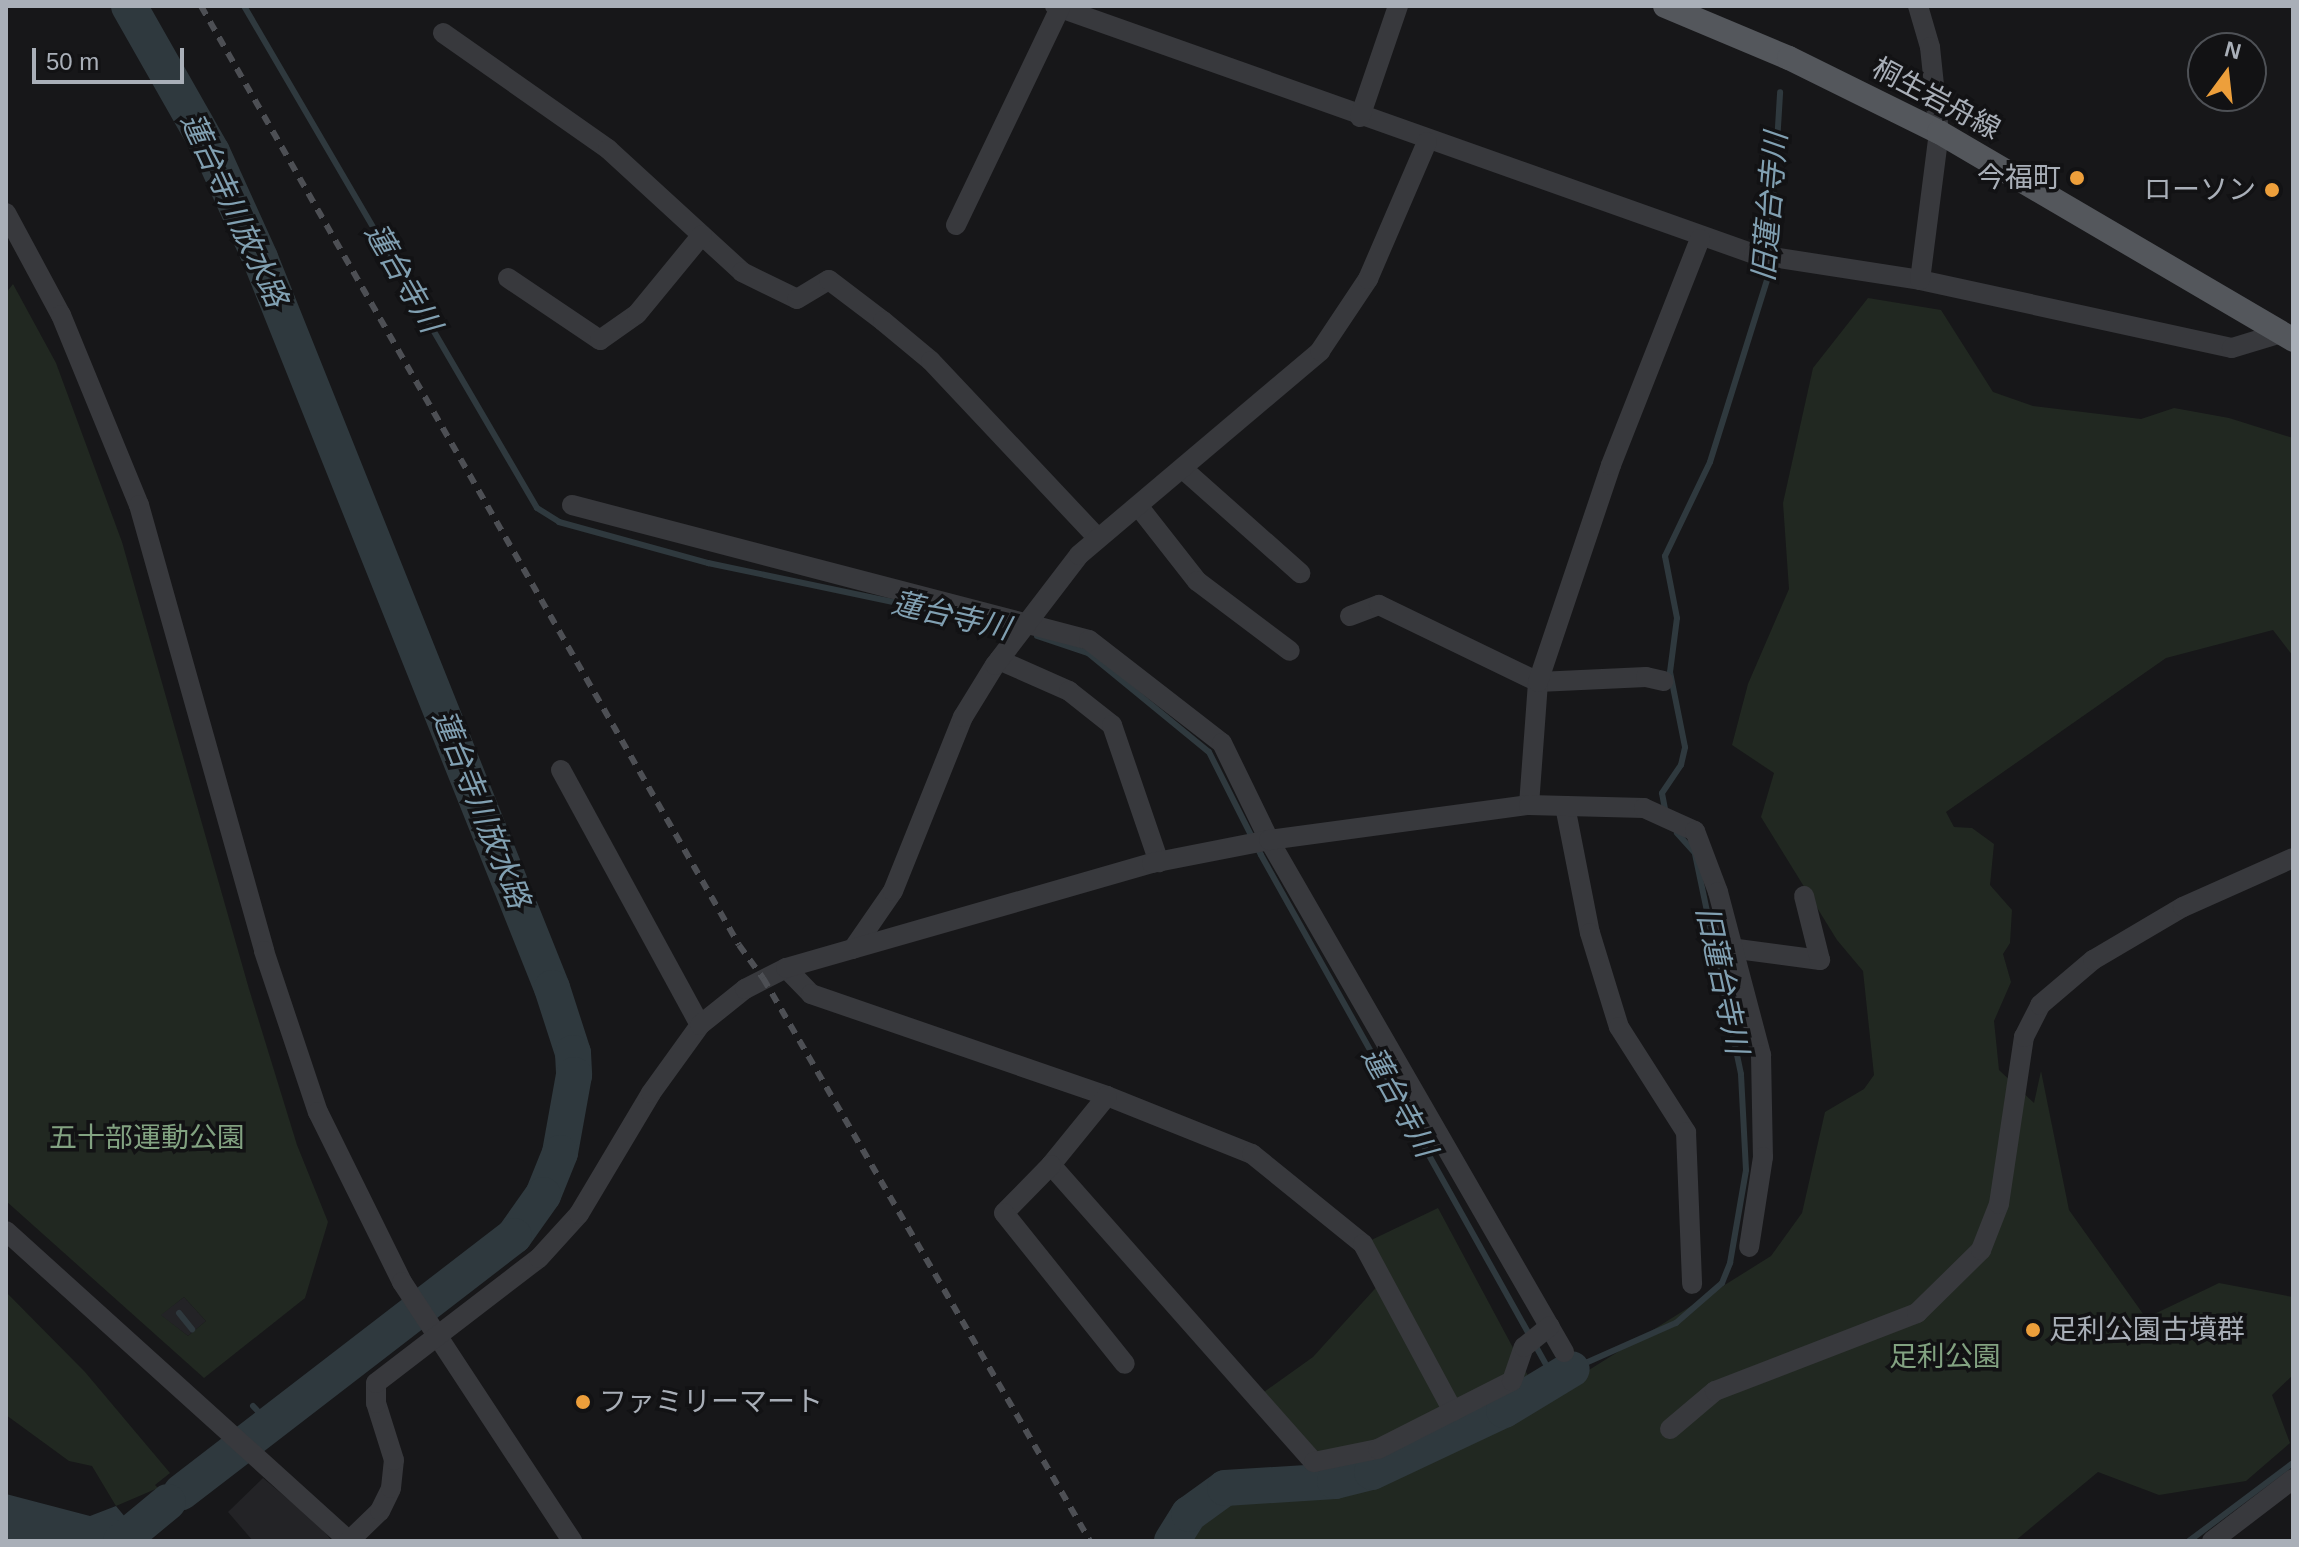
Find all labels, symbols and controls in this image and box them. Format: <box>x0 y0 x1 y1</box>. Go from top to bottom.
scale bar <box>36 32 188 82</box>
north arrow <box>2187 32 2267 112</box>
text: N <box>2222 36 2244 64</box>
text: 50 m <box>46 48 99 75</box>
street label: 桐生岩舟線 <box>1866 51 2006 147</box>
water label: 蓮台寺川放水路 <box>173 107 295 313</box>
water label: 旧蓮台寺川 <box>1746 131 1794 283</box>
place label: 今福町 <box>1977 161 2061 195</box>
marker: 今福町 <box>2068 169 2086 187</box>
place label: ローソン <box>2144 173 2256 207</box>
marker: ローソン <box>2263 181 2281 199</box>
water label: 蓮台寺川 <box>357 217 449 339</box>
water label: 蓮台寺川 <box>888 585 1014 647</box>
water label: 蓮台寺川放水路 <box>425 705 537 913</box>
water label: 旧蓮台寺川 <box>1689 903 1755 1057</box>
water label: 蓮台寺川 <box>1354 1041 1444 1163</box>
park label: 五十部運動公園 <box>49 1121 245 1155</box>
place label: 足利公園古墳群 <box>2049 1313 2245 1347</box>
marker: 足利公園古墳群 <box>2024 1321 2042 1339</box>
park label: 足利公園 <box>1889 1340 2001 1374</box>
place label: ファミリーマート <box>599 1385 823 1419</box>
marker: ファミリーマート <box>574 1393 592 1411</box>

